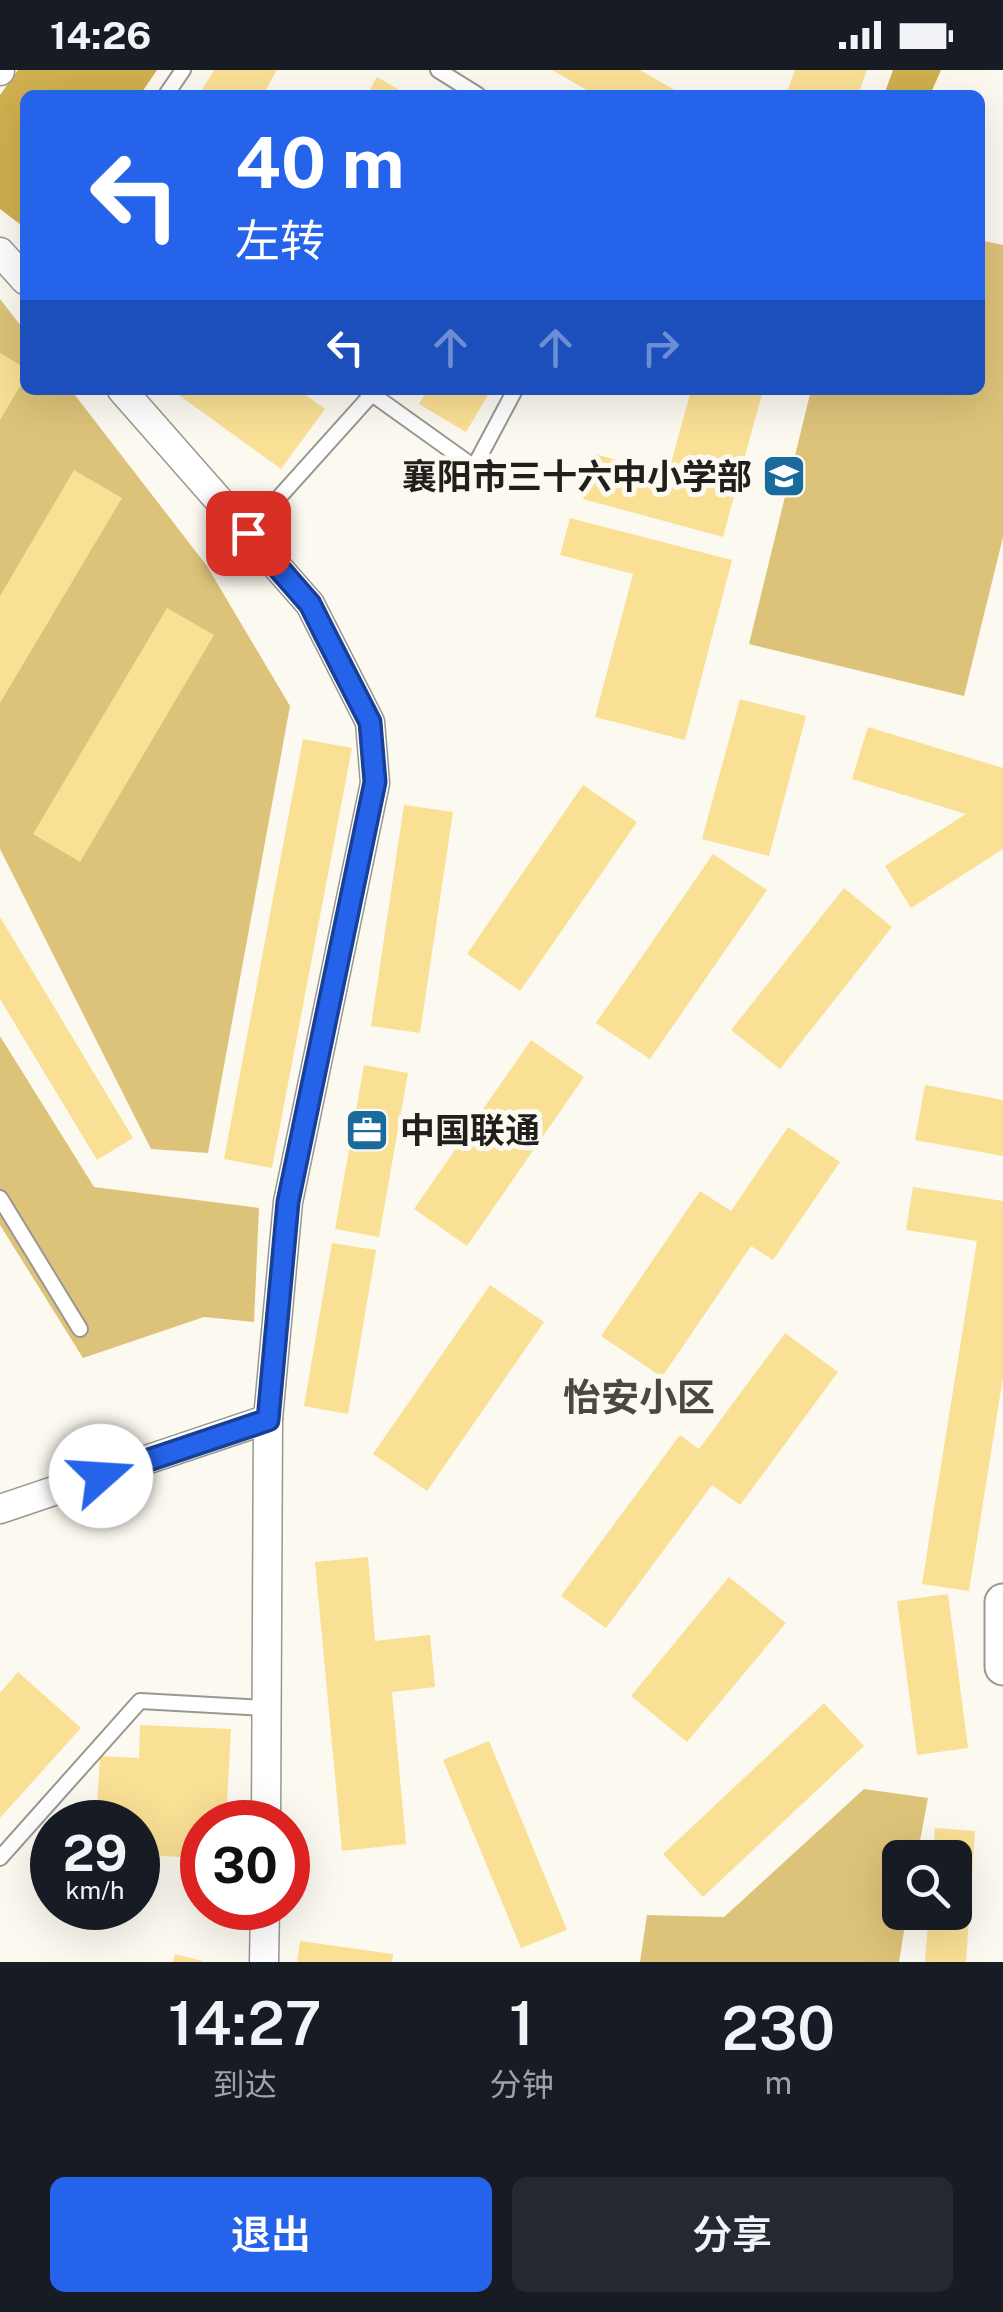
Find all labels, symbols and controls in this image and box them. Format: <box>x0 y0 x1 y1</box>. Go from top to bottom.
text: 14:26 <box>50 13 151 58</box>
text: 40 m <box>235 121 405 204</box>
icon: left <box>70 130 200 260</box>
text: 左转 <box>235 214 325 267</box>
icon: left <box>318 320 373 375</box>
icon: ahead <box>423 320 478 375</box>
icon: ahead <box>528 320 583 375</box>
icon: right <box>633 320 688 375</box>
school or university icon: 襄阳市三十六中小学部 <box>761 453 807 499</box>
place label: 襄阳市三十六中小学部 <box>402 456 752 497</box>
pin <box>206 491 291 576</box>
icon: arrive <box>221 506 276 561</box>
office icon: 中国联通 <box>344 1107 390 1153</box>
place label: 中国联通 <box>400 1110 540 1151</box>
district label: 怡安小区 <box>563 1375 715 1420</box>
position arrow <box>49 1424 153 1528</box>
speed limit sign: 30 <box>180 1800 310 1930</box>
text: 29 <box>63 1823 127 1882</box>
map controls <box>882 1840 972 1930</box>
button: search <box>882 1840 972 1930</box>
text: km/h <box>66 1875 124 1905</box>
text: 14:27 <box>168 1988 322 2059</box>
text: 1 <box>509 1988 534 2059</box>
text: 230 <box>722 1993 835 2064</box>
text: m <box>764 2064 792 2101</box>
text: 到达 <box>213 2066 277 2103</box>
text: 分钟 <box>490 2066 554 2103</box>
button: 退出 <box>50 2177 492 2292</box>
button: 分享 <box>512 2177 953 2292</box>

